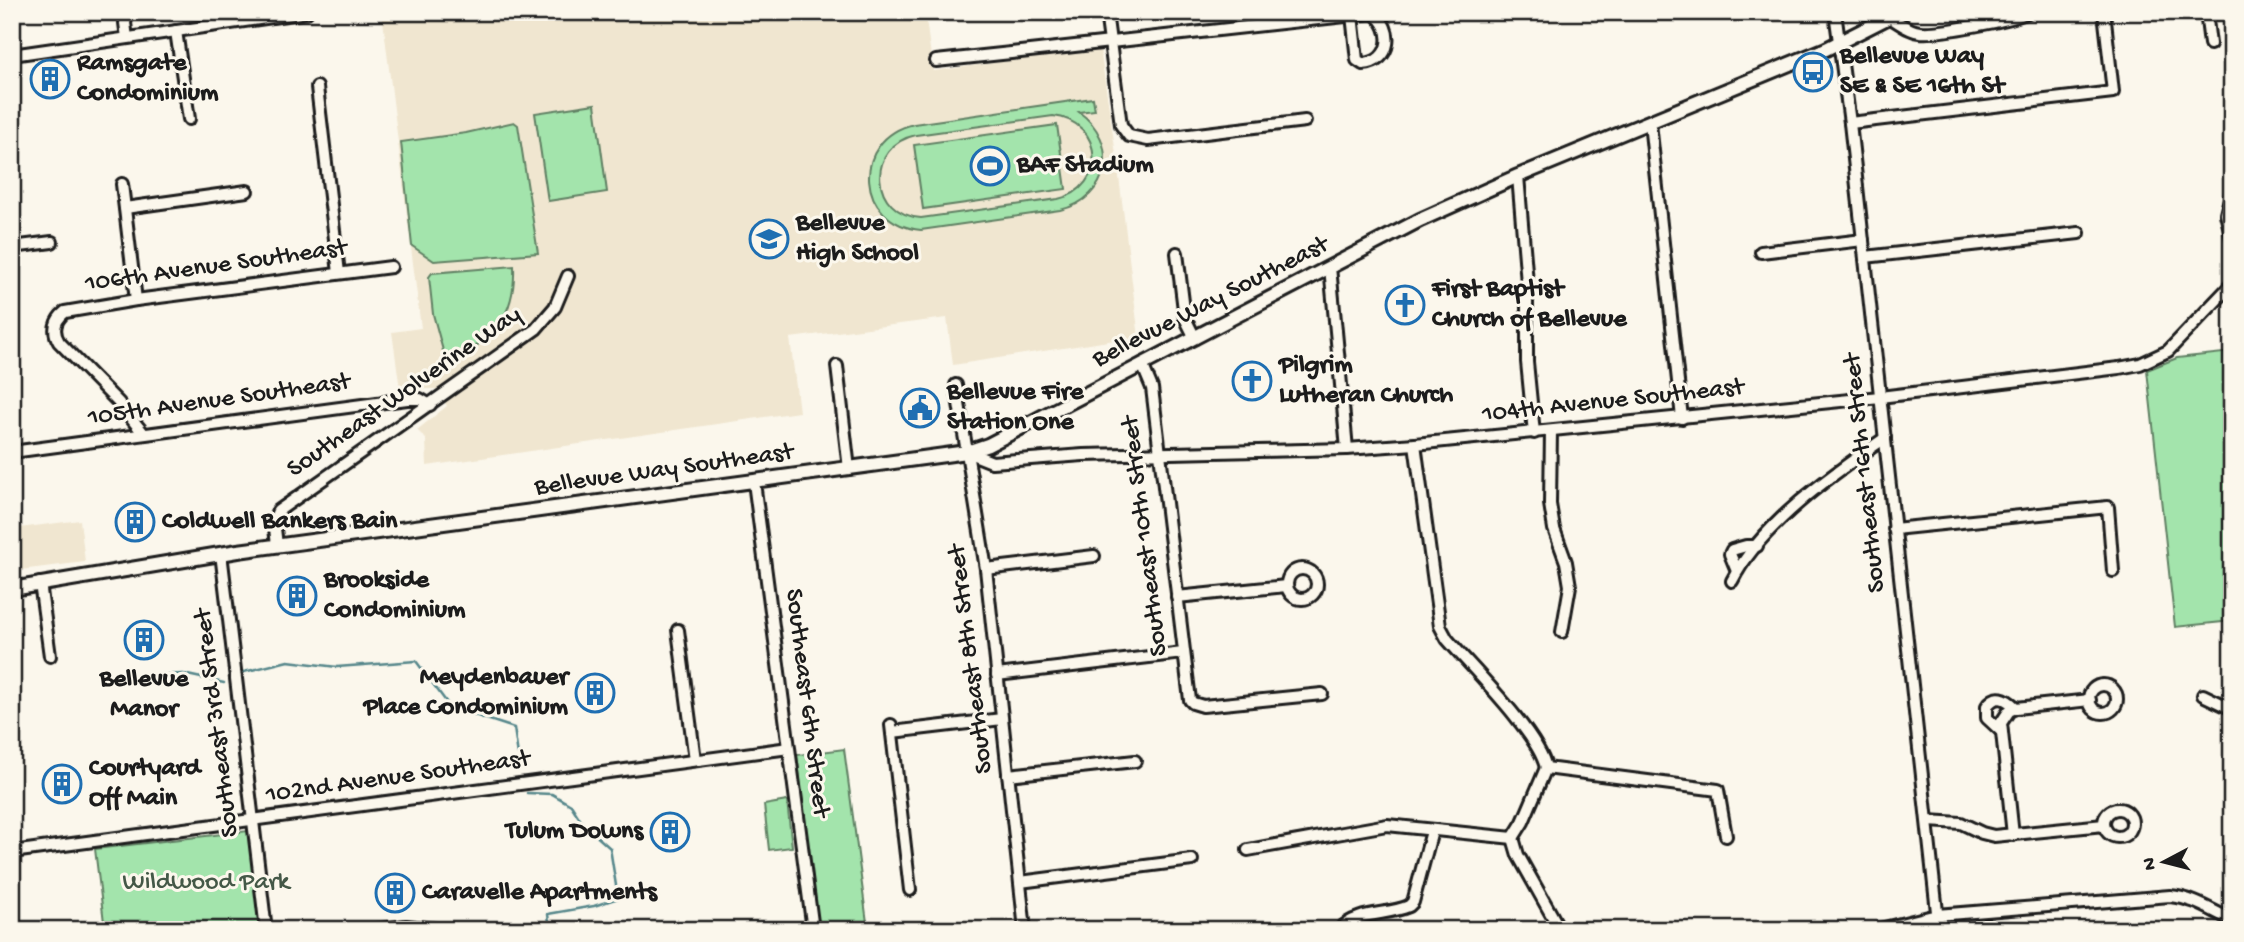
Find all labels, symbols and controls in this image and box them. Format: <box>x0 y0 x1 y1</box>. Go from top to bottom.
place label: Bellevue Way SE & SE 16th St <box>1839 42 2006 103</box>
place label: Ramsgate Condominium <box>76 49 219 110</box>
bus stop icon: Bellevue Way SE & SE 16th St <box>1792 51 1834 93</box>
building icon: Ramsgate Condominium <box>29 58 71 100</box>
sports icon: BAF Stadium <box>969 145 1011 187</box>
place label: BAF Stadium <box>1016 151 1154 182</box>
place label: Bellevue High School <box>795 209 919 270</box>
school or university icon: Bellevue High School <box>748 218 790 260</box>
street label: Bellevue Way Southeast <box>1087 229 1336 376</box>
street label: 106th Avenue Southeast <box>82 233 351 301</box>
place label: First Baptist Church of Bellevue <box>1431 275 1628 336</box>
church icon: First Baptist Church of Bellevue <box>1384 284 1426 326</box>
street label: Southeast Wolverine Way <box>282 300 528 486</box>
street label: Southeast 16th Street <box>1838 350 1894 594</box>
place label: Pilgrim Lutheran Church <box>1277 351 1453 412</box>
church icon: Pilgrim Lutheran Church <box>1231 360 1273 402</box>
street label: 105th Avenue Southeast <box>85 367 354 435</box>
street label: 104th Avenue Southeast <box>1480 373 1748 431</box>
place label: Bellevue Fire Station One <box>946 378 1085 439</box>
public building icon: Bellevue Fire Station One <box>899 387 941 429</box>
street label: Southeast 10th Street <box>1116 412 1176 658</box>
street label: Bellevue Way Southeast <box>532 437 798 505</box>
building icon: Coldwell Bankers Bain <box>114 501 156 543</box>
place label: Coldwell Bankers Bain <box>162 507 398 538</box>
street label: Southeast 8th Street <box>942 540 1001 775</box>
place label: Brookside Condominium <box>323 566 466 627</box>
building icon: Brookside Condominium <box>276 575 318 617</box>
street label: Southeast 6th Street <box>777 587 836 821</box>
street label: Southeast 3rd Street <box>188 605 247 839</box>
building icon: Bellevue Manor <box>123 619 165 661</box>
place label: Meydenbauer Place Condominium <box>362 663 571 724</box>
place label: Bellevue Manor <box>99 665 190 726</box>
building icon: Meydenbauer Place Condominium <box>574 672 616 714</box>
street label: 102nd Avenue Southeast <box>263 744 534 812</box>
place label: Courtyard Off Main <box>89 754 203 815</box>
building icon: Courtyard Off Main <box>41 763 83 805</box>
building icon: Tulum Downs <box>649 811 691 853</box>
place label: Tulum Downs <box>504 817 644 848</box>
north arrow <box>2128 827 2198 897</box>
text: N <box>2138 856 2163 871</box>
park label: Wildwood Park <box>123 868 292 899</box>
building icon: Caravelle Apartments <box>374 872 416 914</box>
place label: Caravelle Apartments <box>422 878 658 909</box>

